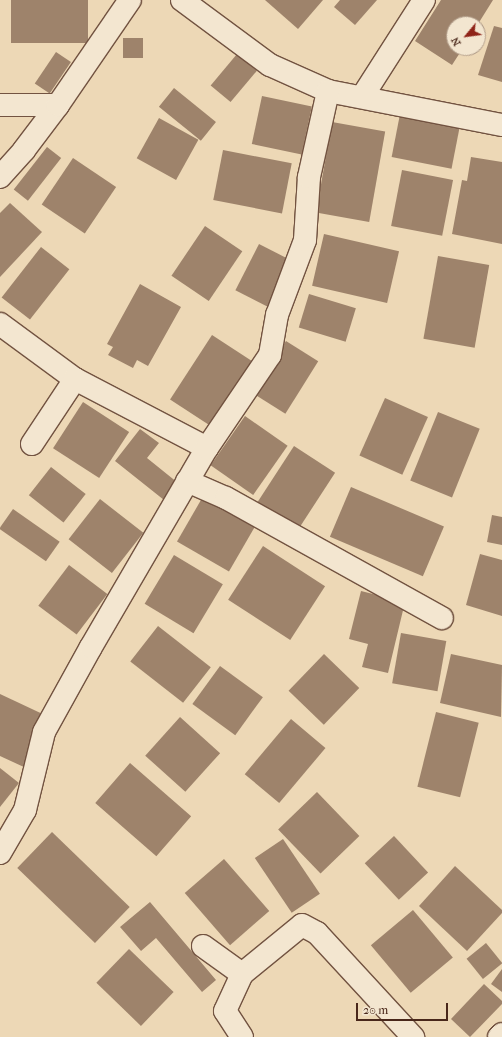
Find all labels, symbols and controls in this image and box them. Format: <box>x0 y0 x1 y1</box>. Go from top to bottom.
north arrow <box>446 16 486 56</box>
text: N <box>448 35 464 48</box>
scale bar <box>358 995 450 1021</box>
text: 20 m <box>363 1003 388 1017</box>

